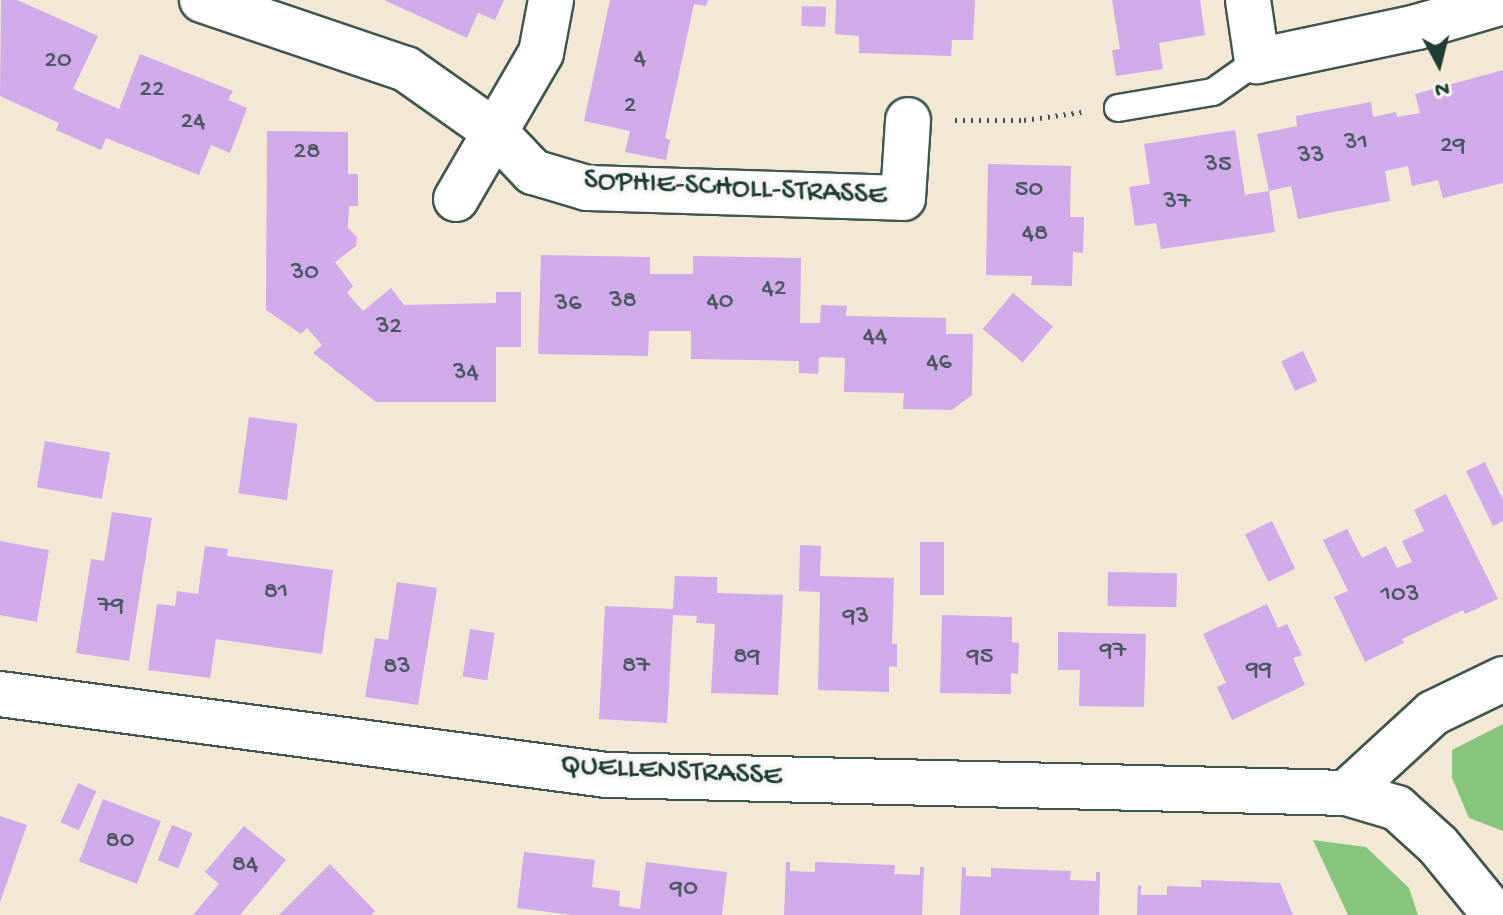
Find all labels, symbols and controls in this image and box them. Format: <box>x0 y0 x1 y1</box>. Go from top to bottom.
north arrow <box>1399 24 1479 104</box>
house number: 4 <box>634 44 646 76</box>
house number: 20 <box>44 46 72 78</box>
text: N <box>1433 74 1451 102</box>
house number: 22 <box>139 75 165 107</box>
house number: 2 <box>624 91 636 123</box>
house number: 24 <box>180 107 206 139</box>
house number: 31 <box>1344 128 1368 160</box>
house number: 29 <box>1440 131 1466 163</box>
house number: 28 <box>294 137 320 169</box>
house number: 33 <box>1298 141 1324 173</box>
house number: 35 <box>1204 150 1232 182</box>
street label: SOPHIE-SCHOLL-STRASSE <box>583 164 887 216</box>
house number: 50 <box>1015 175 1043 207</box>
house number: 37 <box>1163 187 1191 219</box>
house number: 48 <box>1022 219 1048 251</box>
house number: 30 <box>291 258 319 290</box>
house number: 42 <box>761 274 787 306</box>
house number: 38 <box>609 286 637 318</box>
house number: 40 <box>706 287 734 319</box>
house number: 36 <box>555 289 581 321</box>
house number: 32 <box>376 312 402 344</box>
house number: 44 <box>863 322 887 354</box>
house number: 46 <box>926 348 952 380</box>
house number: 34 <box>453 358 479 390</box>
house number: 81 <box>264 577 288 609</box>
house number: 103 <box>1381 580 1419 612</box>
house number: 79 <box>98 591 124 623</box>
house number: 93 <box>843 602 869 634</box>
house number: 97 <box>1100 636 1126 668</box>
house number: 89 <box>733 642 761 674</box>
house number: 95 <box>967 642 993 674</box>
house number: 87 <box>622 651 650 683</box>
house number: 83 <box>383 652 411 684</box>
house number: 99 <box>1246 655 1272 687</box>
street label: QUELLENSTRASSE <box>559 749 783 797</box>
house number: 80 <box>105 826 135 858</box>
house number: 84 <box>232 850 258 882</box>
house number: 90 <box>670 874 698 906</box>

